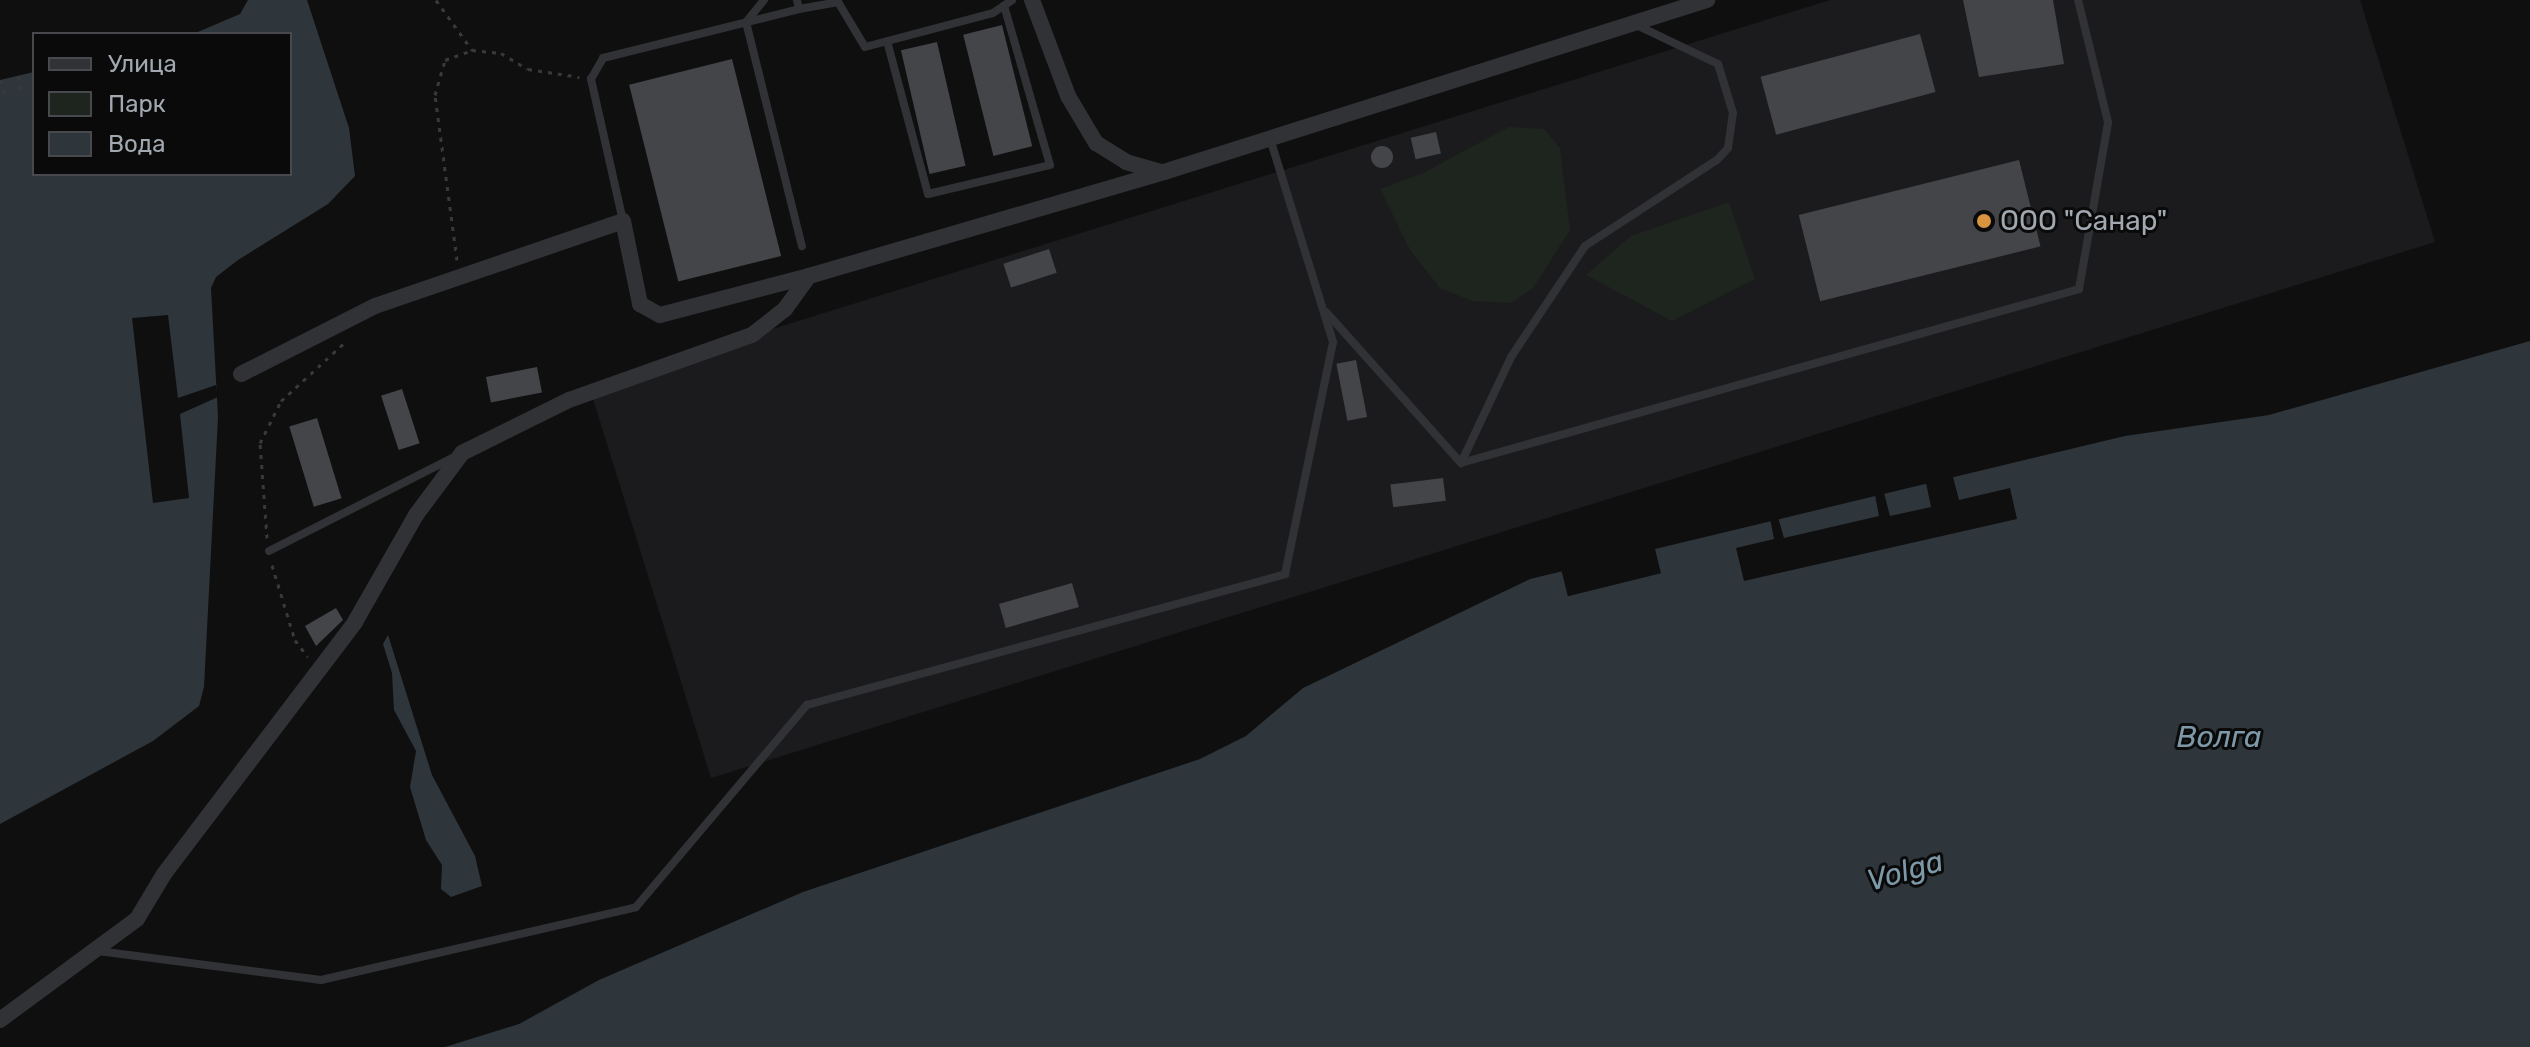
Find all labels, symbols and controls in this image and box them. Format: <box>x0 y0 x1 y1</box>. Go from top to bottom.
legend <box>32 32 292 176</box>
text: Улица <box>108 50 177 78</box>
text: Парк <box>108 90 166 118</box>
text: Вода <box>108 130 165 158</box>
place label: ООО "Санар" <box>2000 204 2167 238</box>
marker: ООО "Санар" <box>1975 212 1993 230</box>
water label: Волга <box>2177 719 2261 755</box>
water label: Volga <box>1863 843 1947 899</box>

